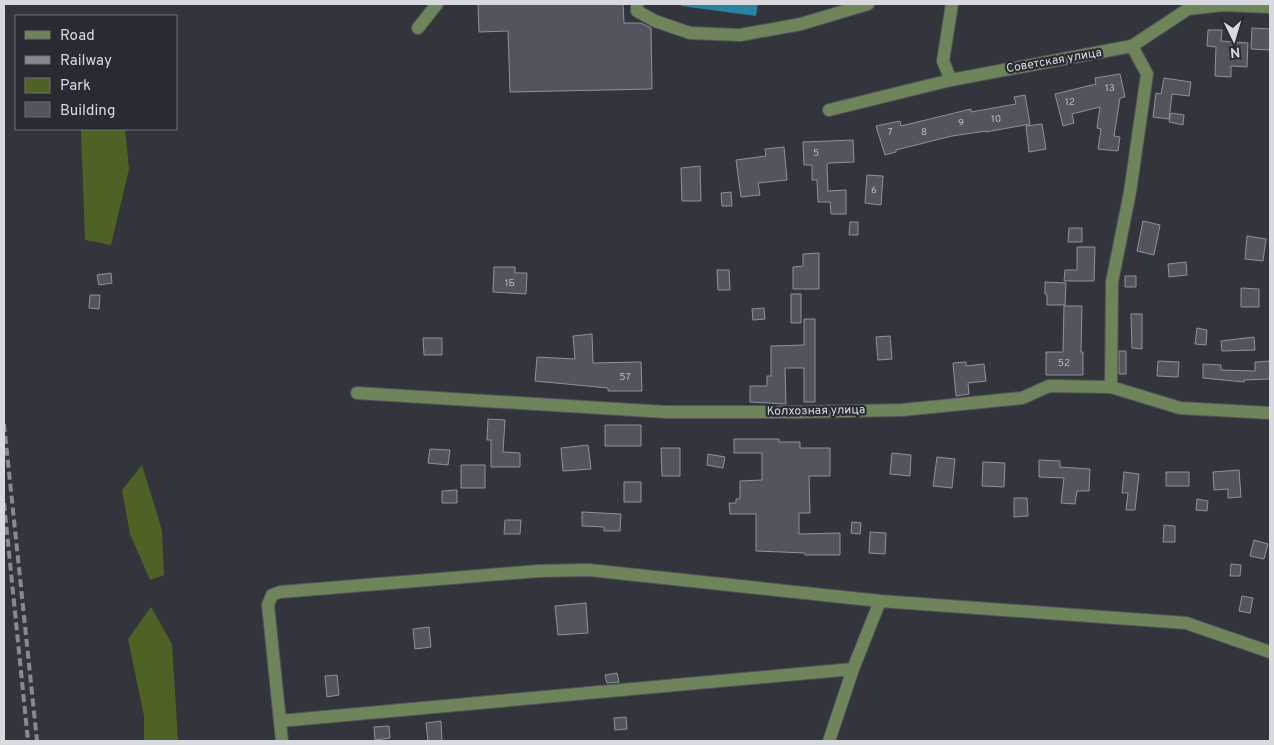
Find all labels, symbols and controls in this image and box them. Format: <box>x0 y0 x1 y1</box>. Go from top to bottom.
legend <box>15 15 178 130</box>
north arrow <box>1209 15 1259 65</box>
text: Road <box>60 27 95 46</box>
text: N <box>1229 43 1241 60</box>
street label: Советская улица <box>1005 45 1103 77</box>
text: Railway <box>60 52 112 71</box>
text: Park <box>60 77 91 96</box>
house number: 13 <box>1105 82 1115 95</box>
house number: 12 <box>1065 96 1075 109</box>
text: Building <box>60 102 115 121</box>
house number: 10 <box>991 113 1001 126</box>
house number: 9 <box>958 117 964 130</box>
house number: 7 <box>887 126 893 139</box>
house number: 8 <box>921 126 927 139</box>
house number: 5 <box>813 147 819 160</box>
house number: 6 <box>871 184 877 197</box>
house number: 1Б <box>505 277 515 290</box>
house number: 52 <box>1058 357 1070 370</box>
house number: 57 <box>619 371 631 384</box>
street label: Колхозная улица <box>767 402 865 420</box>

